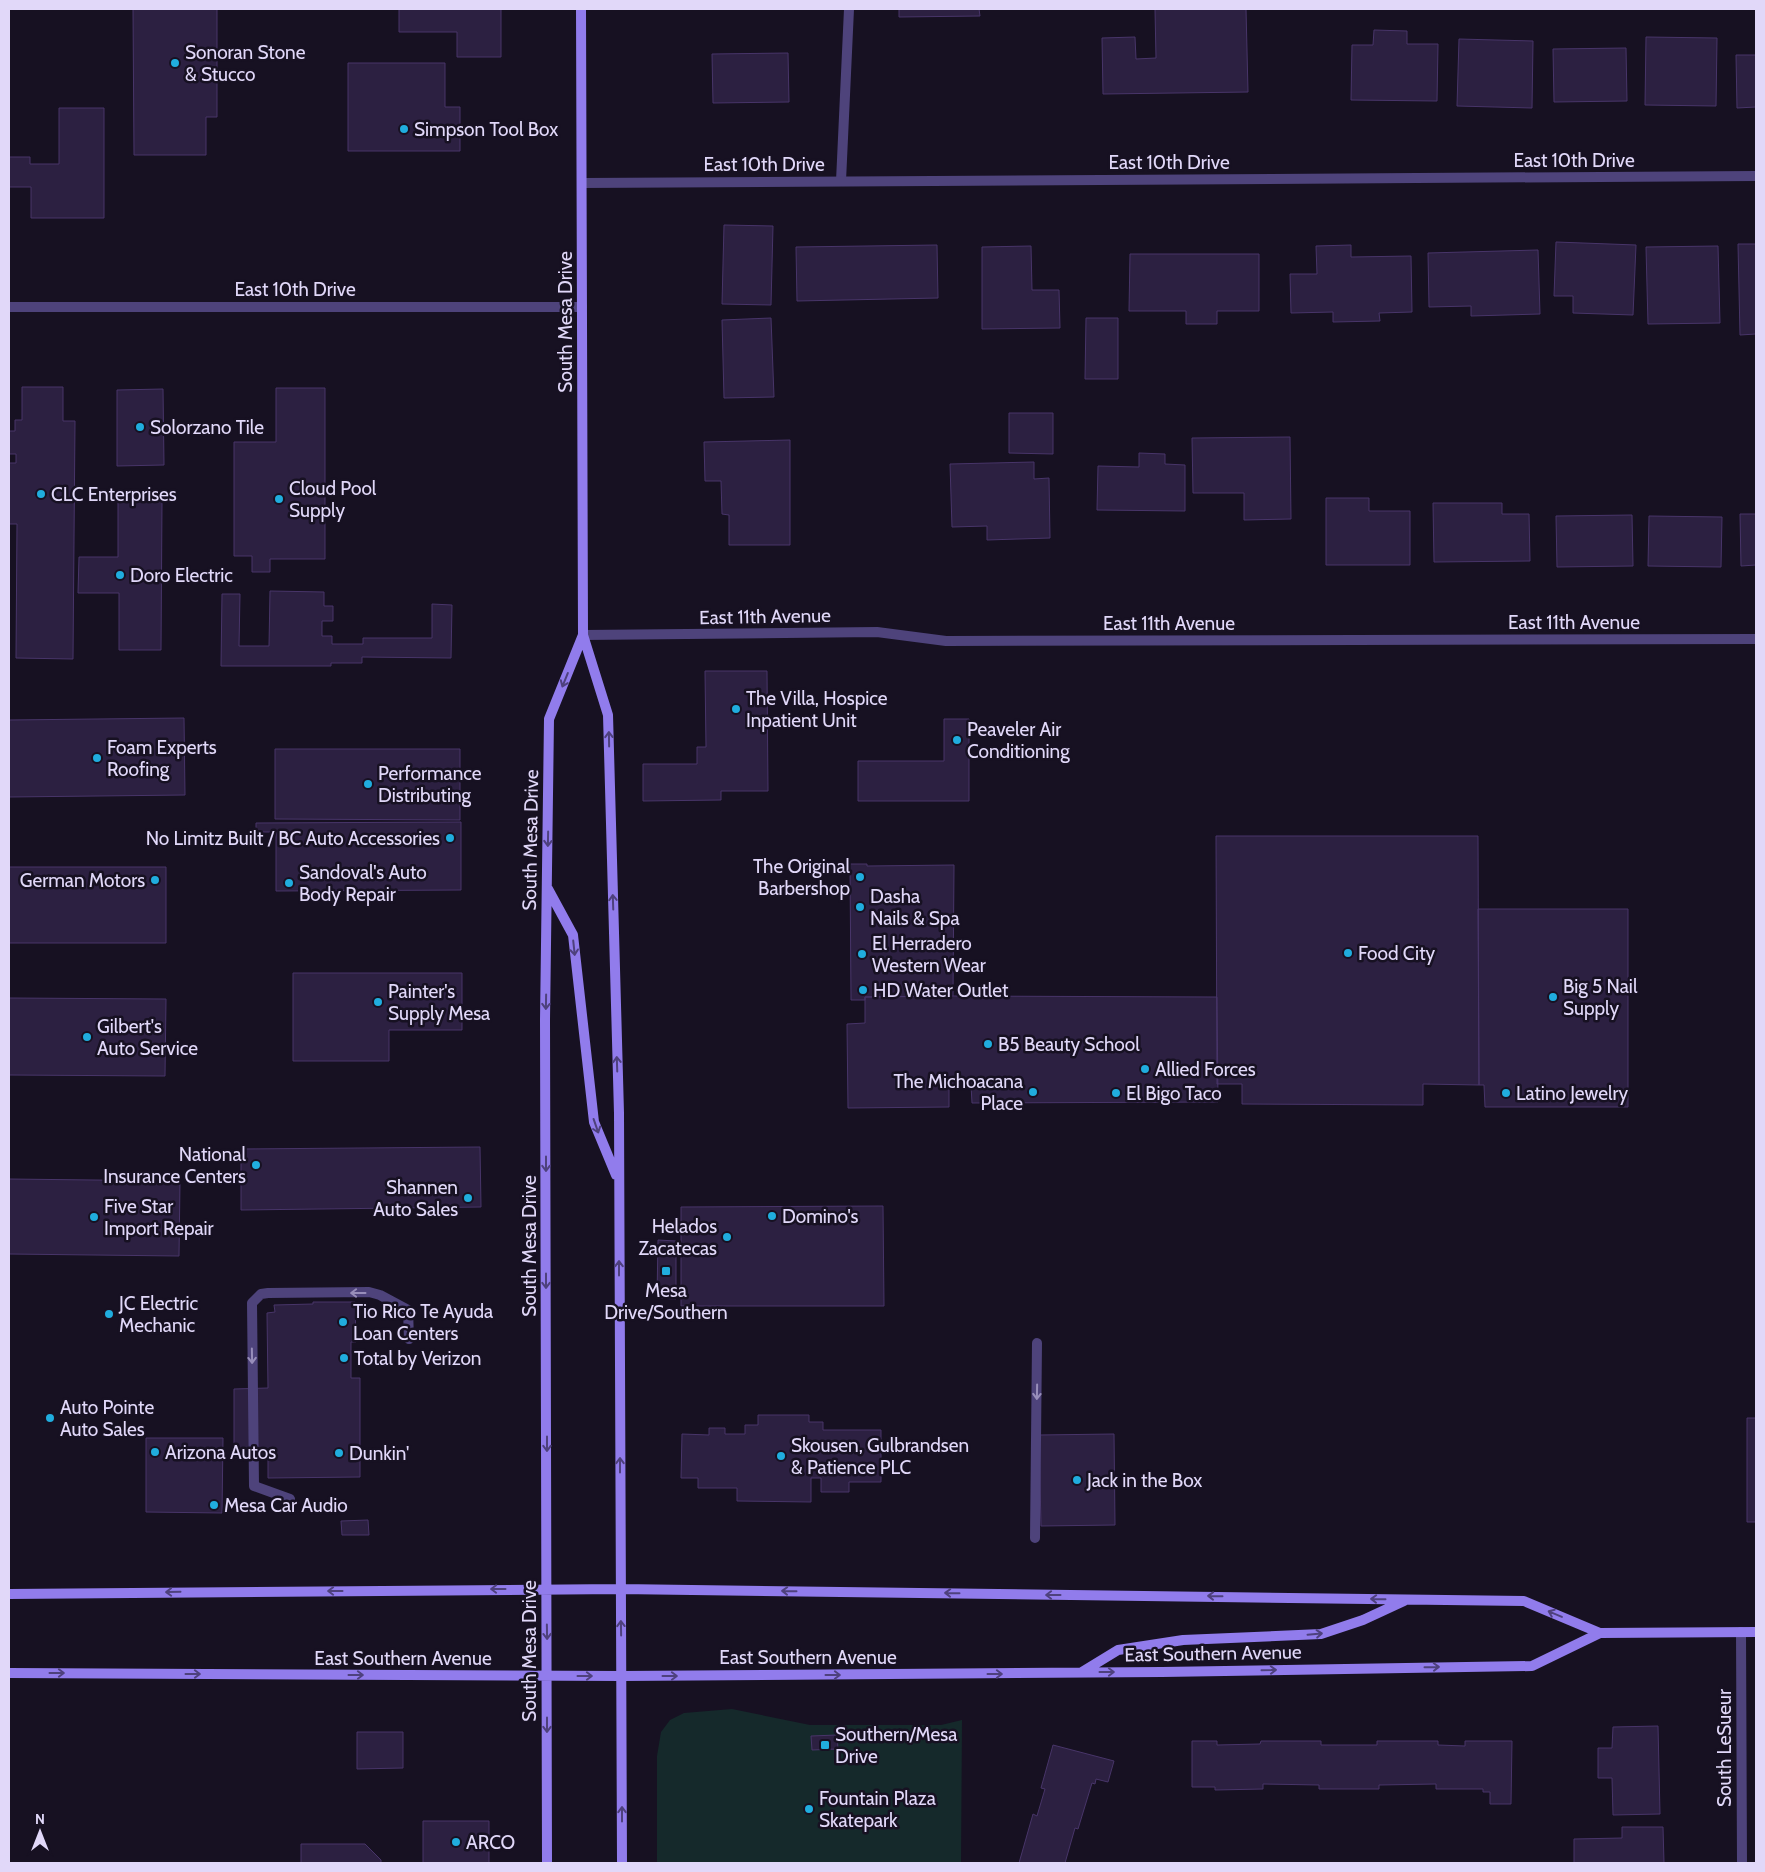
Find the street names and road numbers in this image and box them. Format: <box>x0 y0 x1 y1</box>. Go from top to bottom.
street label: East 10th Drive <box>1513 149 1635 172</box>
street label: East 10th Drive <box>1108 151 1230 174</box>
street label: East 10th Drive <box>703 153 825 176</box>
street label: South Mesa Drive <box>554 251 577 393</box>
street label: East 10th Drive <box>234 278 356 301</box>
street label: East 11th Avenue <box>699 604 831 629</box>
street label: East 11th Avenue <box>1508 611 1640 634</box>
street label: East 11th Avenue <box>1103 612 1235 635</box>
street label: South Mesa Drive <box>518 769 543 911</box>
street label: South Mesa Drive <box>518 1175 541 1317</box>
street label: South Mesa Drive <box>518 1580 541 1722</box>
street label: East Southern Avenue <box>1124 1640 1302 1667</box>
street label: East Southern Avenue <box>719 1646 897 1669</box>
street label: East Southern Avenue <box>314 1647 492 1670</box>
street label: South LeSueur <box>1713 1689 1736 1807</box>

